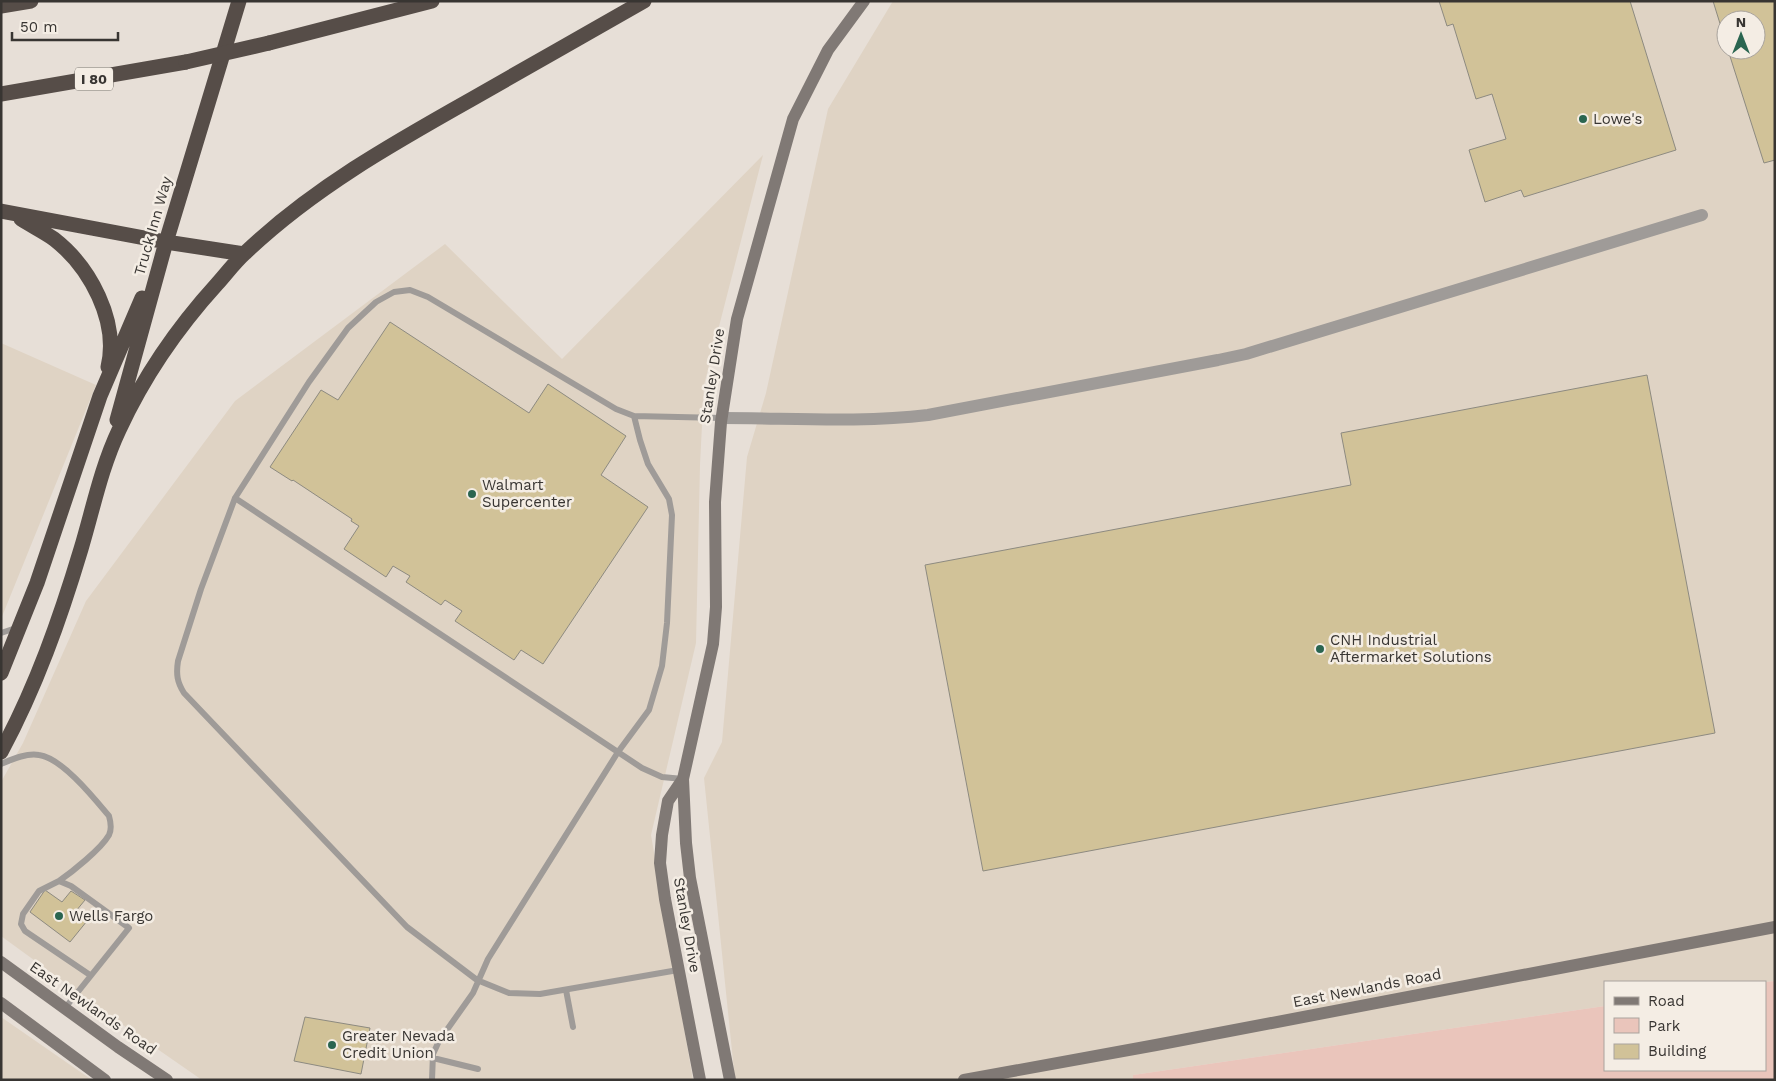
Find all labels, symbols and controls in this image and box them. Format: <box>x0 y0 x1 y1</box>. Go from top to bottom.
scale bar <box>12 10 119 42</box>
north arrow <box>1716 10 1766 60</box>
text: N <box>1736 14 1746 30</box>
text: 50 m <box>20 18 57 36</box>
road number: I 80 <box>75 68 113 90</box>
place label: Lowe's <box>1593 110 1643 128</box>
marker: Lowe's <box>1577 113 1589 125</box>
street label: Truck Inn Way <box>130 174 176 278</box>
street label: Stanley Drive <box>696 327 728 425</box>
place label: Walmart Supercenter <box>482 476 572 511</box>
marker: Walmart Supercenter <box>466 488 478 500</box>
place label: CNH Industrial Aftermarket Solutions <box>1330 631 1492 666</box>
marker: CNH Industrial Aftermarket Solutions <box>1314 643 1326 655</box>
street label: Stanley Drive <box>670 876 704 974</box>
place label: Wells Fargo <box>69 907 153 925</box>
marker: Wells Fargo <box>53 910 65 922</box>
street label: East Newlands Road <box>26 957 160 1059</box>
street label: East Newlands Road <box>1291 965 1443 1011</box>
legend <box>1604 981 1766 1071</box>
text: Road <box>1648 992 1685 1010</box>
text: Park <box>1648 1017 1681 1035</box>
place label: Greater Nevada Credit Union <box>342 1027 455 1062</box>
marker: Greater Nevada Credit Union <box>326 1039 338 1051</box>
text: Building <box>1648 1042 1706 1060</box>

